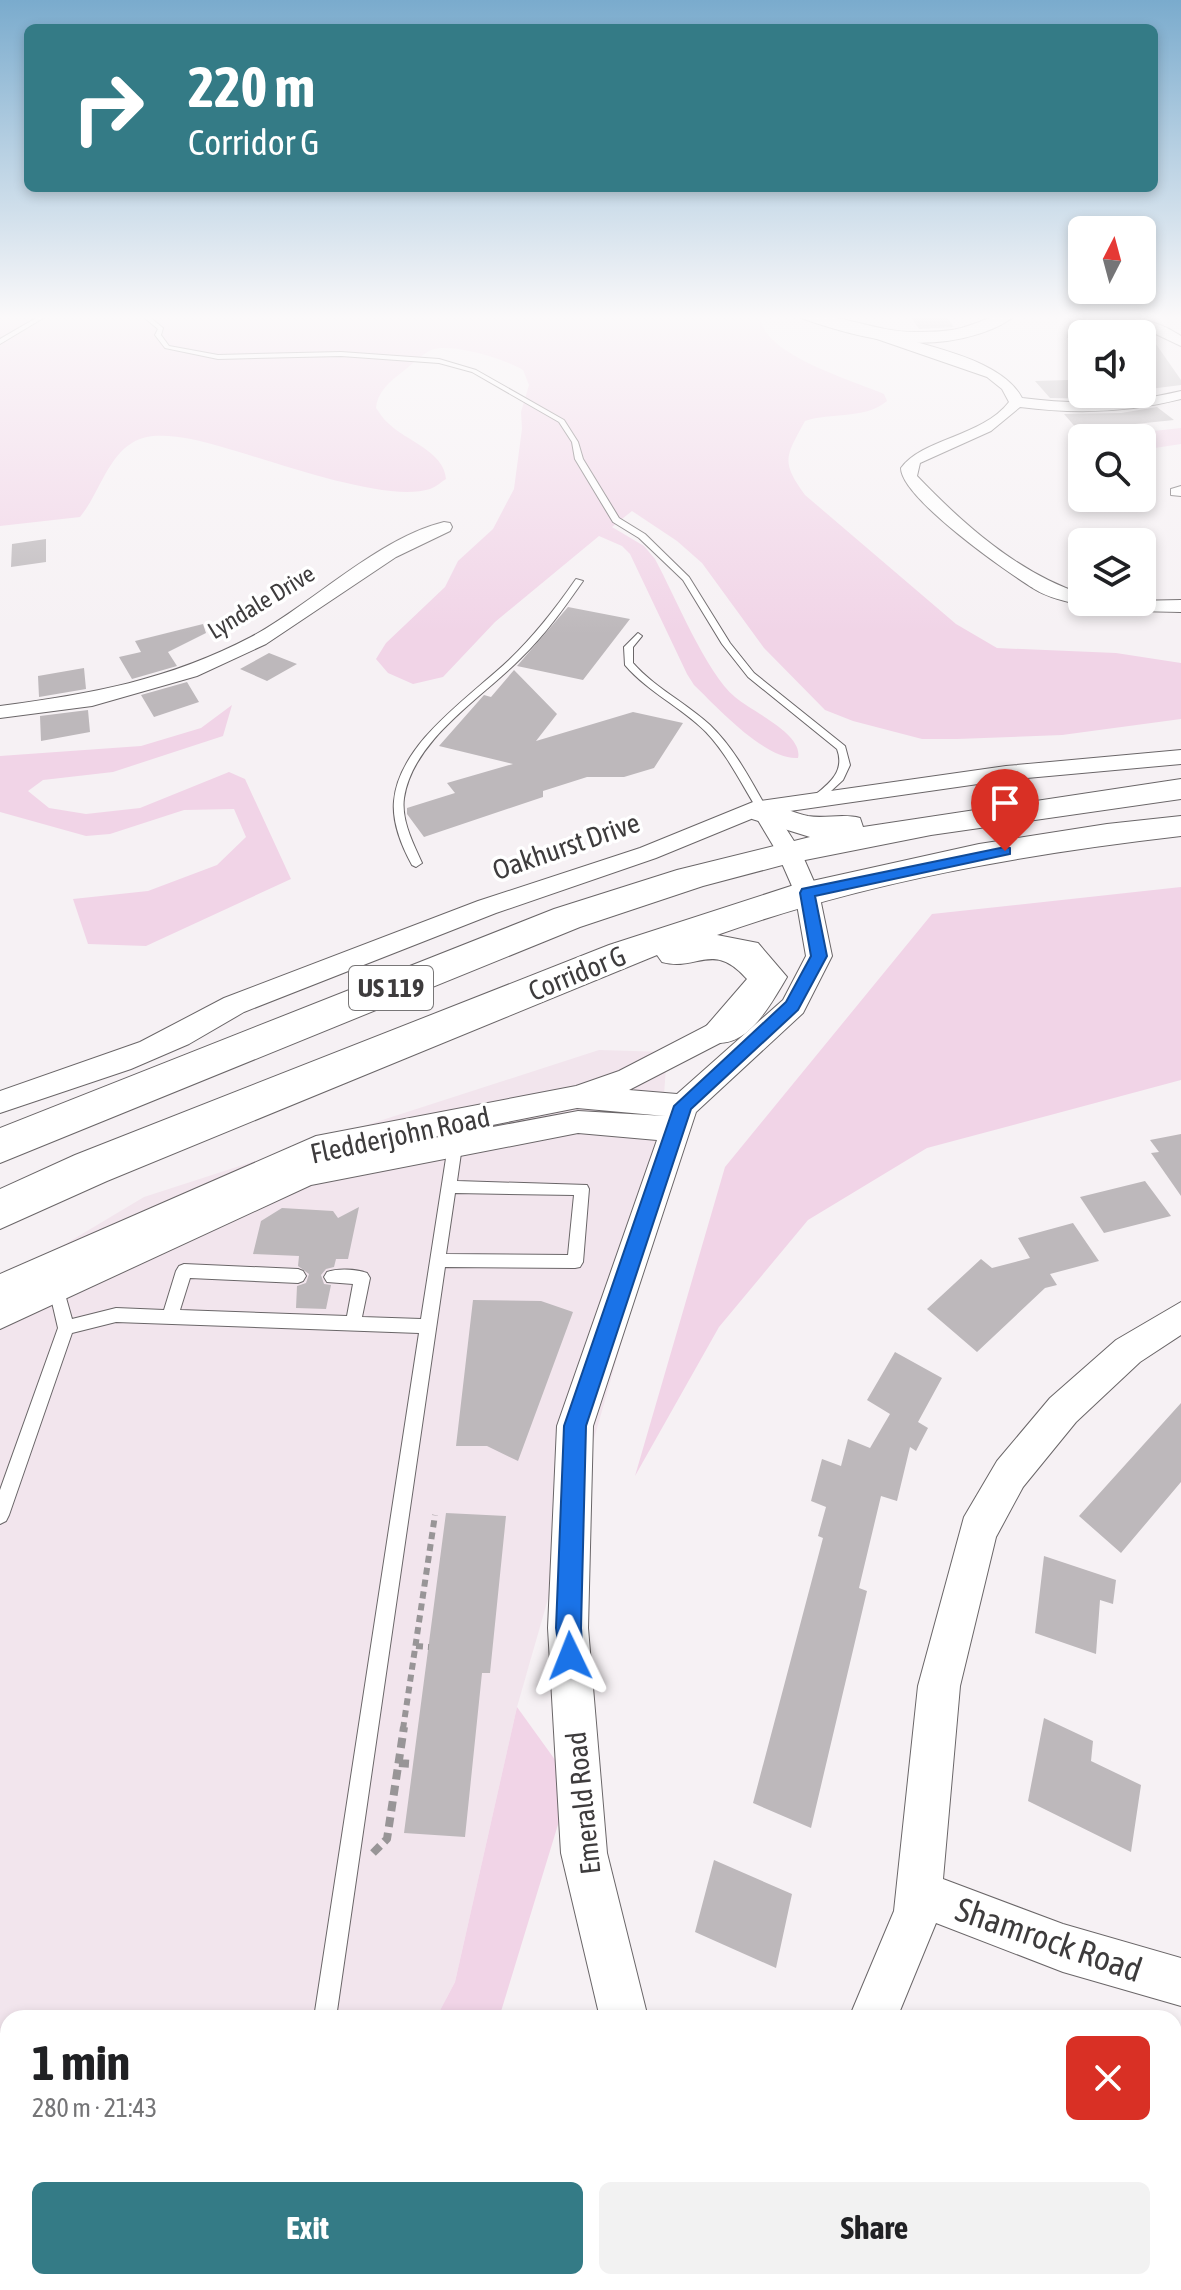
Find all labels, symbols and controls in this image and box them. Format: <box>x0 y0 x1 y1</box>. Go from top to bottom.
text: 220 m <box>188 55 315 119</box>
icon: right <box>56 56 160 160</box>
text: Corridor G <box>188 121 319 163</box>
north arrow <box>1068 216 1156 304</box>
map controls <box>1068 216 1156 616</box>
button: sound <box>1068 320 1156 408</box>
button: search <box>1068 424 1156 512</box>
button: layers <box>1068 528 1156 616</box>
street label: Lyndale Drive <box>203 560 319 644</box>
pin <box>971 769 1039 851</box>
icon: arrive <box>983 781 1027 825</box>
street label: Oakhurst Drive <box>488 806 644 886</box>
street label: Corridor G <box>524 939 630 1007</box>
road number: US 119 <box>349 966 433 1010</box>
street label: Fledderjohn Road <box>307 1100 493 1170</box>
position arrow <box>528 1614 612 1698</box>
street label: Emerald Road <box>560 1730 606 1876</box>
street label: Shamrock Road <box>951 1889 1147 1989</box>
text: 1 min <box>32 2035 130 2090</box>
button: close <box>1066 2036 1150 2120</box>
text: 280 m · 21:43 <box>32 2093 157 2123</box>
button: Exit <box>32 2182 583 2274</box>
button: Share <box>599 2182 1150 2274</box>

